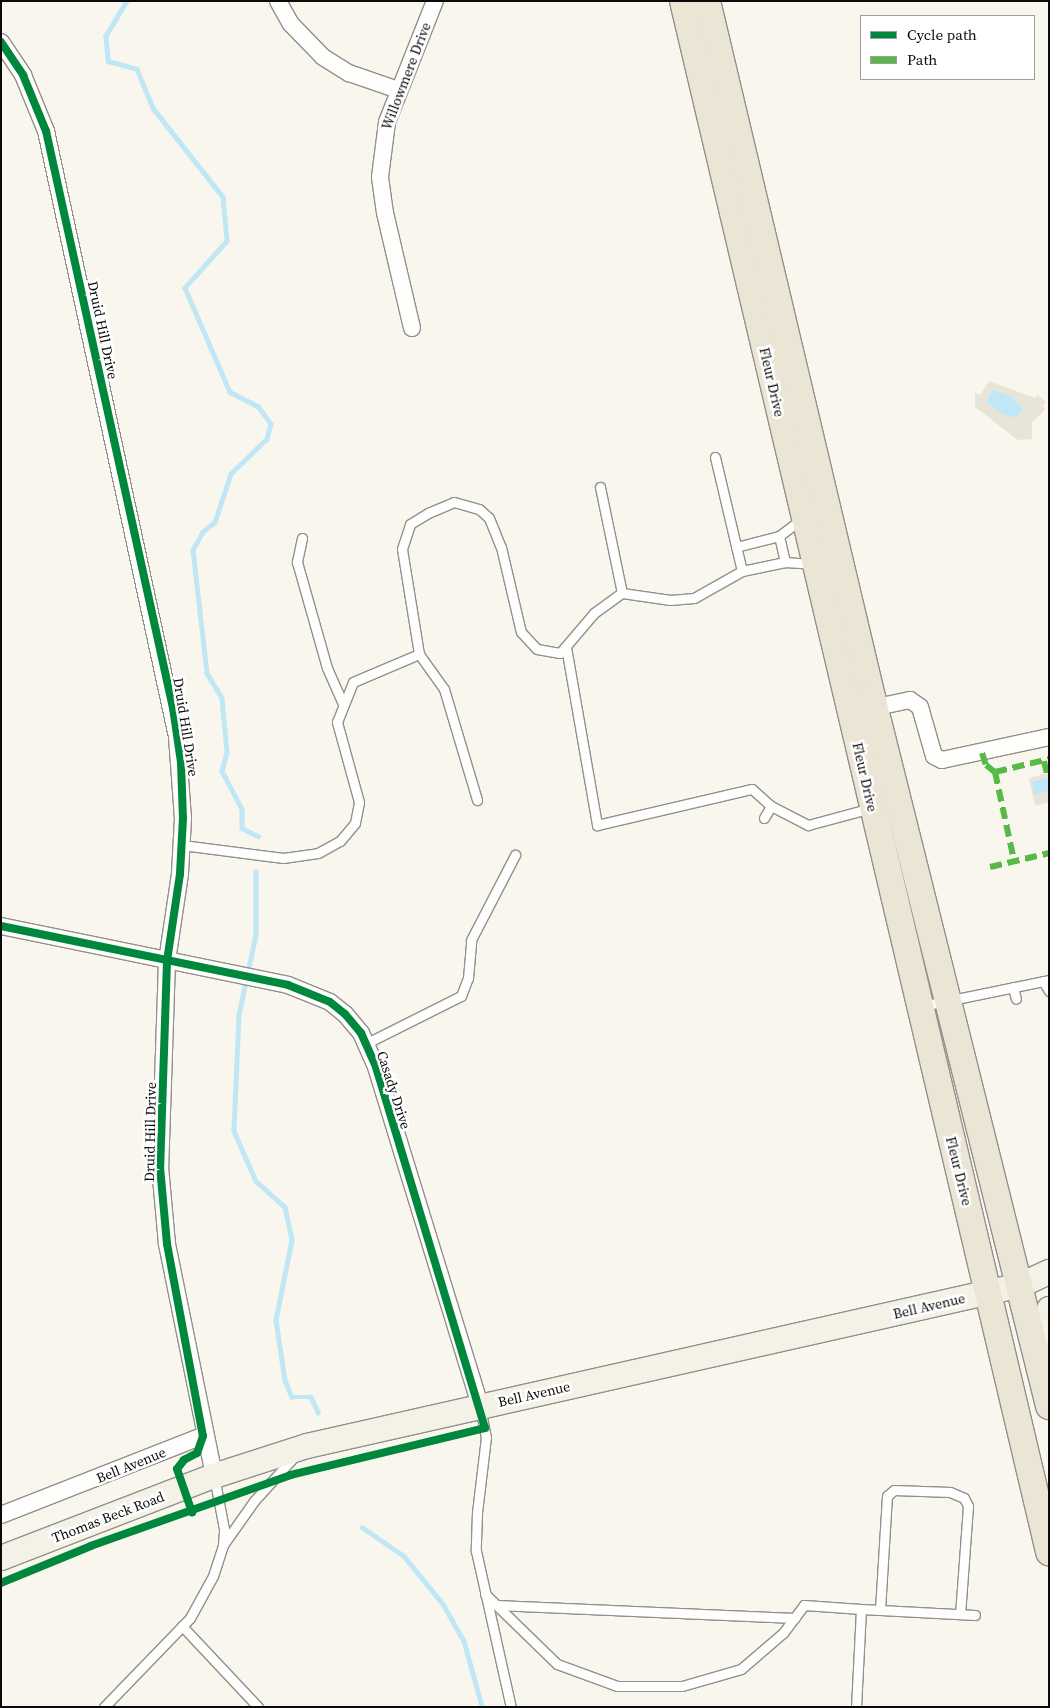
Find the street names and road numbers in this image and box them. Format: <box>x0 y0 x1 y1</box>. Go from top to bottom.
street label: Willowmere Drive <box>378 20 434 132</box>
street label: Druid Hill Drive <box>84 279 122 381</box>
street label: Fleur Drive <box>756 346 788 418</box>
street label: Druid Hill Drive <box>170 676 202 778</box>
street label: Fleur Drive <box>849 741 881 813</box>
street label: Casady Drive <box>373 1049 415 1131</box>
street label: Druid Hill Drive <box>141 1082 159 1182</box>
street label: Fleur Drive <box>942 1135 976 1207</box>
street label: Bell Avenue <box>891 1290 967 1322</box>
street label: Bell Avenue <box>496 1378 572 1410</box>
street label: Bell Avenue <box>94 1443 168 1487</box>
street label: Thomas Beck Road <box>49 1488 167 1546</box>

